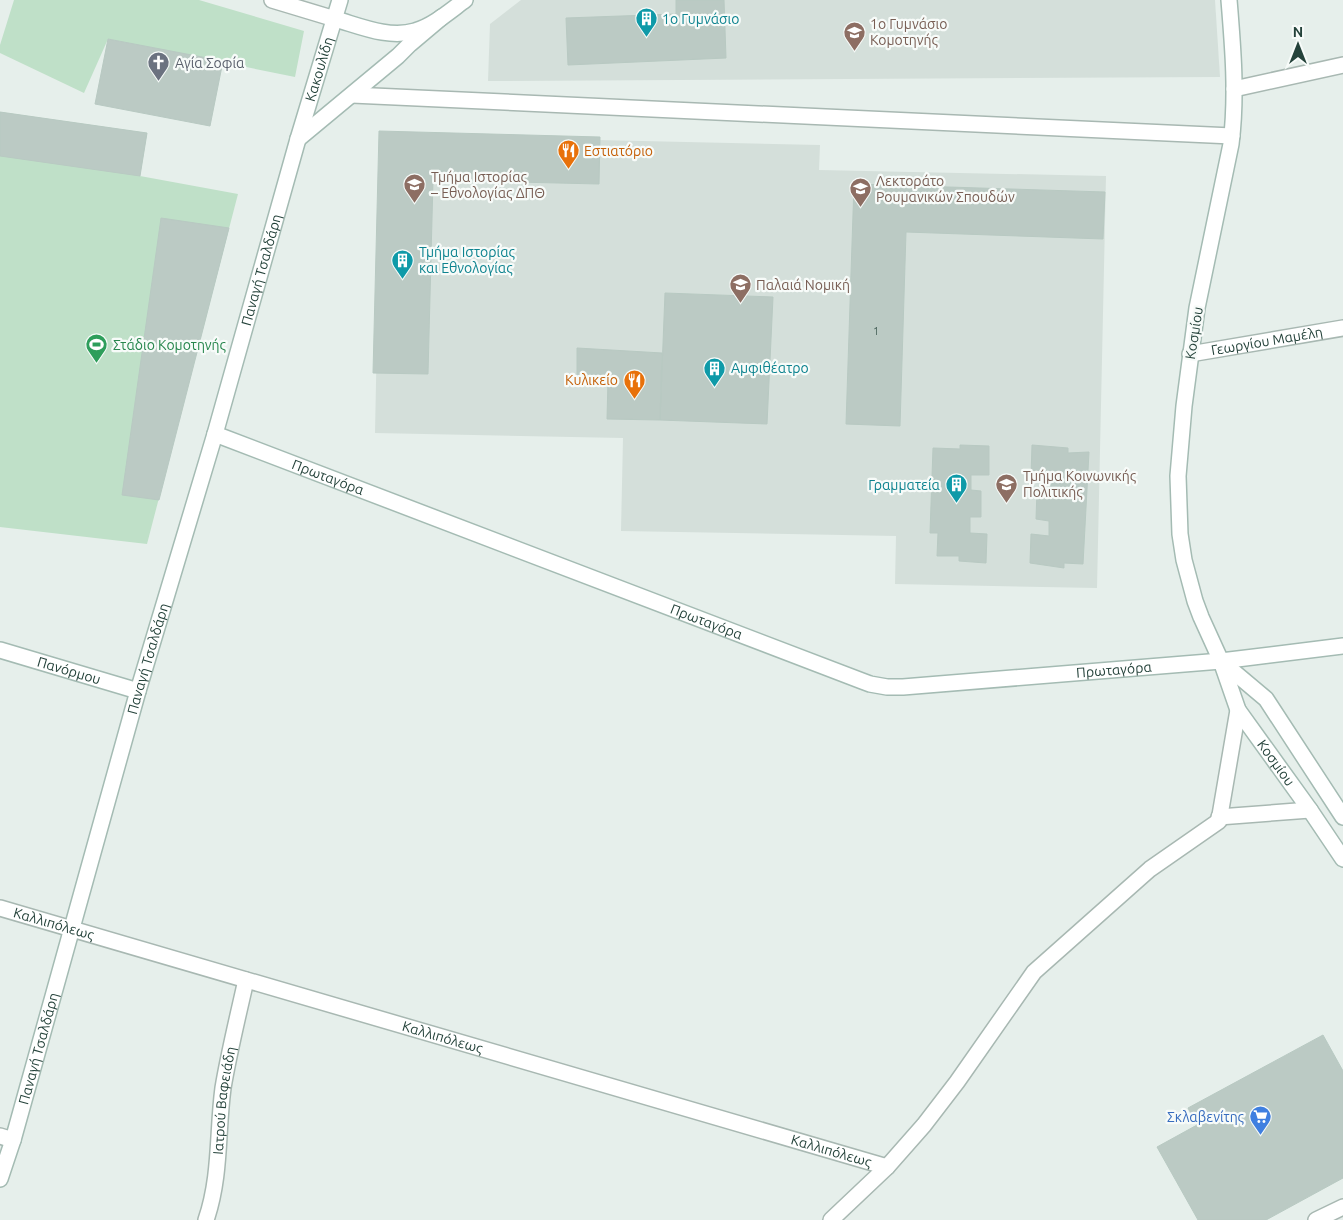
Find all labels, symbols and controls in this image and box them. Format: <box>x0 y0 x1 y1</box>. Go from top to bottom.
building icon: 1ο Γυμνάσιο <box>634 7 658 38</box>
place label: 1ο Γυμνάσιο <box>662 11 739 27</box>
place label: 1ο Γυμνάσιο Κομοτηνής <box>870 16 947 48</box>
school or university icon: 1ο Γυμνάσιο Κομοτηνής <box>842 20 866 51</box>
north arrow <box>1273 20 1323 70</box>
text: N <box>1293 24 1303 40</box>
street label: Κακουλίδη <box>302 35 336 103</box>
church icon: Αγία Σοφία <box>147 51 171 82</box>
place label: Αγία Σοφία <box>175 55 245 71</box>
restaurant icon: Εστιατόριο <box>556 139 580 170</box>
place label: Εστιατόριο <box>584 143 653 159</box>
place label: Τμήμα Ιστορίας – Εθνολογίας ΔΠΘ <box>430 169 545 201</box>
school or university icon: Τμήμα Ιστορίας – Εθνολογίας ΔΠΘ <box>403 173 427 204</box>
place label: Λεκτοράτο Ρουμανικών Σπουδών <box>876 173 1015 205</box>
school or university icon: Λεκτοράτο Ρουμανικών Σπουδών <box>848 177 872 208</box>
street label: Παναγή Τσαλδάρη <box>238 212 285 328</box>
place label: Τμήμα Ιστορίας και Εθνολογίας <box>419 244 516 276</box>
building icon: Τμήμα Ιστορίας και Εθνολογίας <box>391 248 415 279</box>
school or university icon: Παλαιά Νομική <box>728 273 752 304</box>
place label: Παλαιά Νομική <box>756 277 850 293</box>
street label: Κοσμίου <box>1182 306 1206 360</box>
street label: Γεωργίου Μαμέλη <box>1210 324 1324 358</box>
house number: 1 <box>873 325 879 337</box>
sports icon: Στάδιο Κομοτηνής <box>85 333 109 364</box>
place label: Στάδιο Κομοτηνής <box>113 337 226 353</box>
building icon: Αμφιθέατρο <box>703 356 727 387</box>
place label: Αμφιθέατρο <box>731 360 809 376</box>
restaurant icon: Κυλικείο <box>622 368 646 399</box>
place label: Κυλικείο <box>565 372 618 388</box>
street label: Πρωταγόρα <box>290 456 367 498</box>
place label: Τμήμα Κοινωνικής Πολιτικής <box>1023 468 1137 500</box>
school or university icon: Τμήμα Κοινωνικής Πολιτικής <box>995 472 1019 503</box>
building icon: Γραμματεία <box>944 473 968 504</box>
place label: Γραμματεία <box>868 477 941 493</box>
street label: Παναγή Τσαλδάρη <box>124 601 172 716</box>
street label: Πρωταγόρα <box>668 601 745 643</box>
street label: Πανόρμου <box>35 653 103 688</box>
street label: Πρωταγόρα <box>1076 659 1153 681</box>
street label: Κοσμίου <box>1254 737 1298 789</box>
street label: Καλλιπόλεως <box>12 904 97 943</box>
street label: Παναγή Τσαλδάρη <box>15 991 62 1106</box>
street label: Καλλιπόλεως <box>400 1018 485 1057</box>
street label: Ιατρού Βαφειάδη <box>210 1045 239 1155</box>
supermarket icon: Σκλαβενίτης <box>1248 1105 1272 1136</box>
place label: Σκλαβενίτης <box>1167 1109 1245 1125</box>
street label: Καλλιπόλεως <box>789 1131 874 1170</box>

